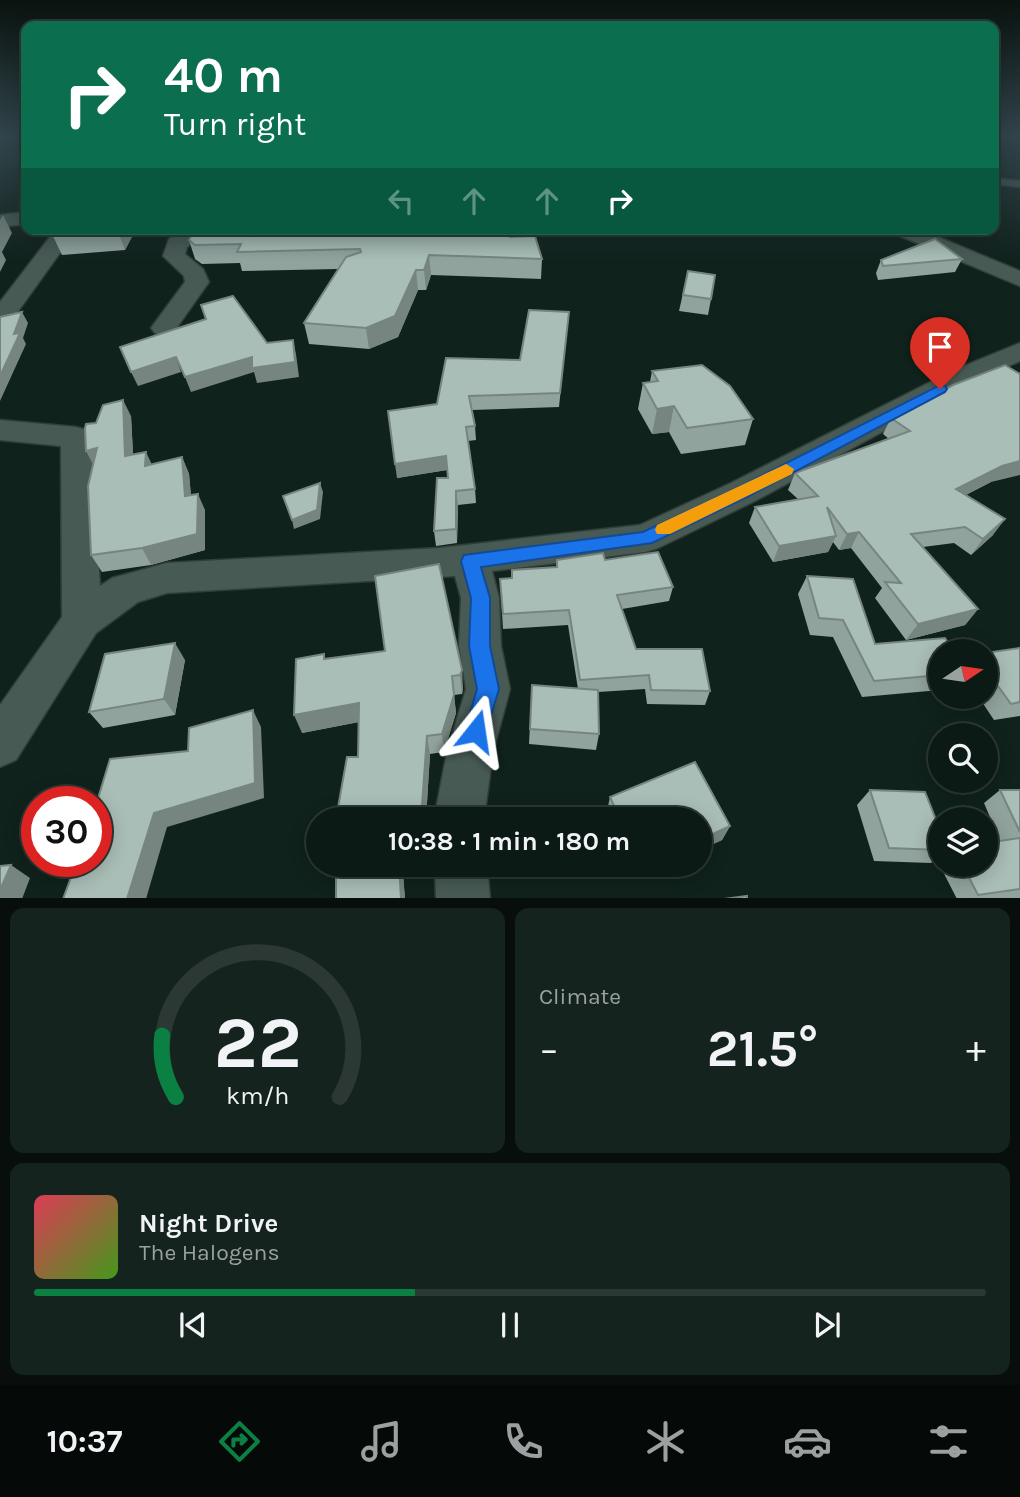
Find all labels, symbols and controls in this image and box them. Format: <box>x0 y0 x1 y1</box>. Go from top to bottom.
text: 40 m <box>164 47 283 104</box>
icon: right <box>49 49 140 140</box>
text: Turn right <box>164 106 306 143</box>
icon: left <box>382 182 420 220</box>
icon: ahead <box>455 182 493 220</box>
icon: ahead <box>528 182 566 220</box>
icon: right <box>601 182 639 220</box>
pin <box>910 317 970 389</box>
icon: arrive <box>921 328 959 366</box>
north arrow <box>928 639 998 709</box>
map controls <box>928 639 998 877</box>
position arrow <box>439 694 513 768</box>
button: search <box>928 723 998 793</box>
speed limit sign: 30 <box>21 786 112 877</box>
button: layers <box>928 807 998 877</box>
text: 10:38 · 1 min · 180 m <box>388 826 630 857</box>
text: Climate <box>539 983 621 1010</box>
text: 22 <box>213 1000 302 1085</box>
text: 21.5° <box>707 1018 818 1079</box>
text: − <box>539 1027 559 1072</box>
text: + <box>966 1027 986 1072</box>
text: km/h <box>226 1080 289 1109</box>
text: Night Drive <box>139 1208 278 1239</box>
text: The Halogens <box>139 1239 279 1266</box>
icon: previous <box>174 1306 212 1344</box>
icon: pause <box>491 1306 529 1344</box>
icon: next <box>808 1306 846 1344</box>
icon: directions <box>215 1417 264 1466</box>
icon: music <box>357 1417 406 1466</box>
icon: phone <box>499 1417 548 1466</box>
icon: climate <box>641 1417 690 1466</box>
icon: car <box>783 1417 832 1466</box>
icon: filters <box>924 1417 973 1466</box>
text: 10:37 <box>46 1423 123 1460</box>

